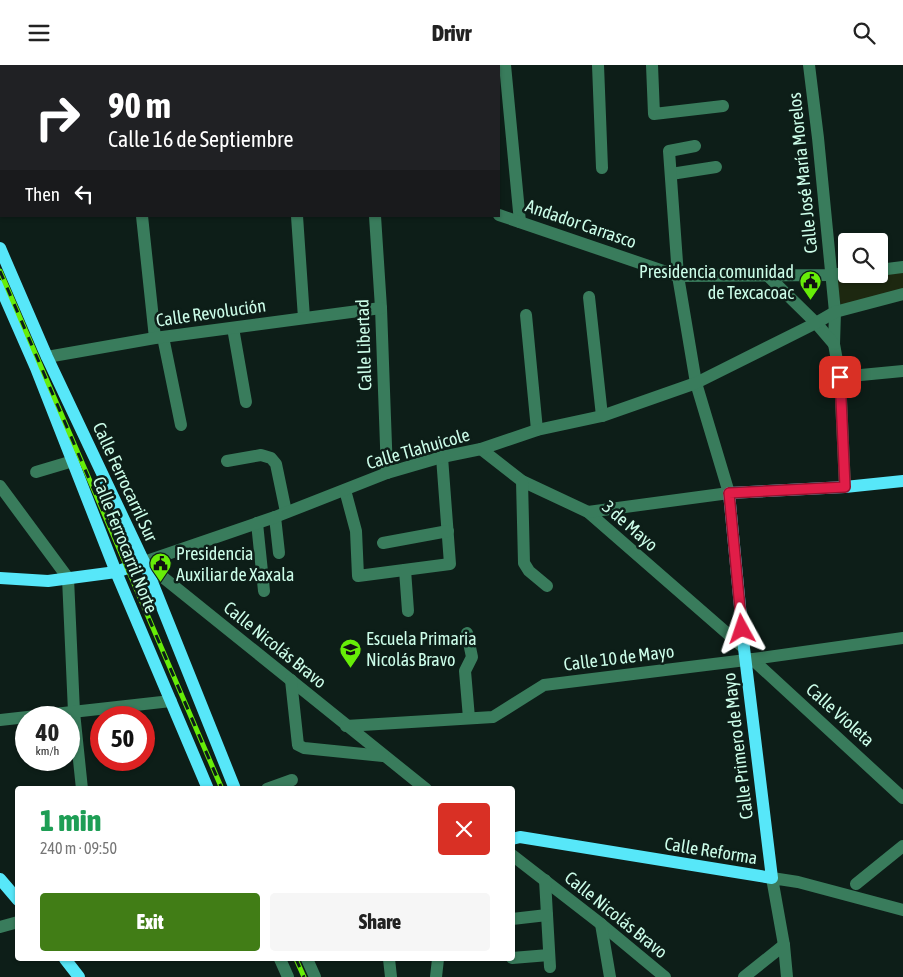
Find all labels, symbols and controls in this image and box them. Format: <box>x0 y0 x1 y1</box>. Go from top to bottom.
icon: menu <box>25 19 53 47</box>
icon: search <box>850 19 878 47</box>
text: Drivr <box>432 20 471 46</box>
icon: right <box>25 85 90 150</box>
text: 90 m <box>108 85 171 125</box>
street label: Calle José María Morelos <box>784 91 821 255</box>
text: Calle 16 de Septiembre <box>108 126 293 152</box>
icon: left <box>70 180 98 208</box>
text: Then <box>25 183 60 205</box>
street label: Andador Carrasco <box>523 195 639 252</box>
map controls <box>838 233 888 283</box>
button: search <box>838 233 888 283</box>
place label: Presidencia comunidad de Texcacoac <box>639 261 794 303</box>
public building icon: Presidencia comunidad de Texcacoac <box>798 270 822 301</box>
street label: Calle Revolución <box>155 294 267 331</box>
street label: Calle Libertad <box>351 299 376 391</box>
pin <box>819 356 861 398</box>
icon: arrive <box>826 363 854 391</box>
street label: Calle Ferrocarril Sur <box>89 419 163 545</box>
street label: Calle Tlahuicole <box>364 424 472 473</box>
street label: Calle Ferrocarril Norte <box>89 474 162 616</box>
street label: 3 de Mayo <box>598 496 662 555</box>
place label: Presidencia Auxiliar de Xaxala <box>176 543 294 585</box>
public building icon: Presidencia Auxiliar de Xaxala <box>148 552 172 583</box>
street label: Calle Nicolás Bravo <box>220 597 331 692</box>
position arrow <box>715 602 767 654</box>
place label: Escuela Primaria Nicolás Bravo <box>366 628 477 670</box>
school or university icon: Escuela Primaria Nicolás Bravo <box>338 637 362 668</box>
street label: Calle 10 de Mayo <box>562 640 675 675</box>
street label: Calle Primero de Mayo <box>718 672 757 820</box>
street label: Calle Violeta <box>802 679 879 751</box>
speed limit sign: 50 <box>90 706 155 771</box>
text: 40 <box>36 718 59 746</box>
text: km/h <box>36 744 59 758</box>
text: 1 min <box>40 803 101 837</box>
button: close <box>438 803 490 855</box>
street label: Calle Reforma <box>663 833 759 868</box>
text: 240 m · 09:50 <box>40 839 117 857</box>
street label: Calle Nicolás Bravo <box>561 867 672 962</box>
button: Exit <box>40 893 260 951</box>
button: Share <box>270 893 490 951</box>

